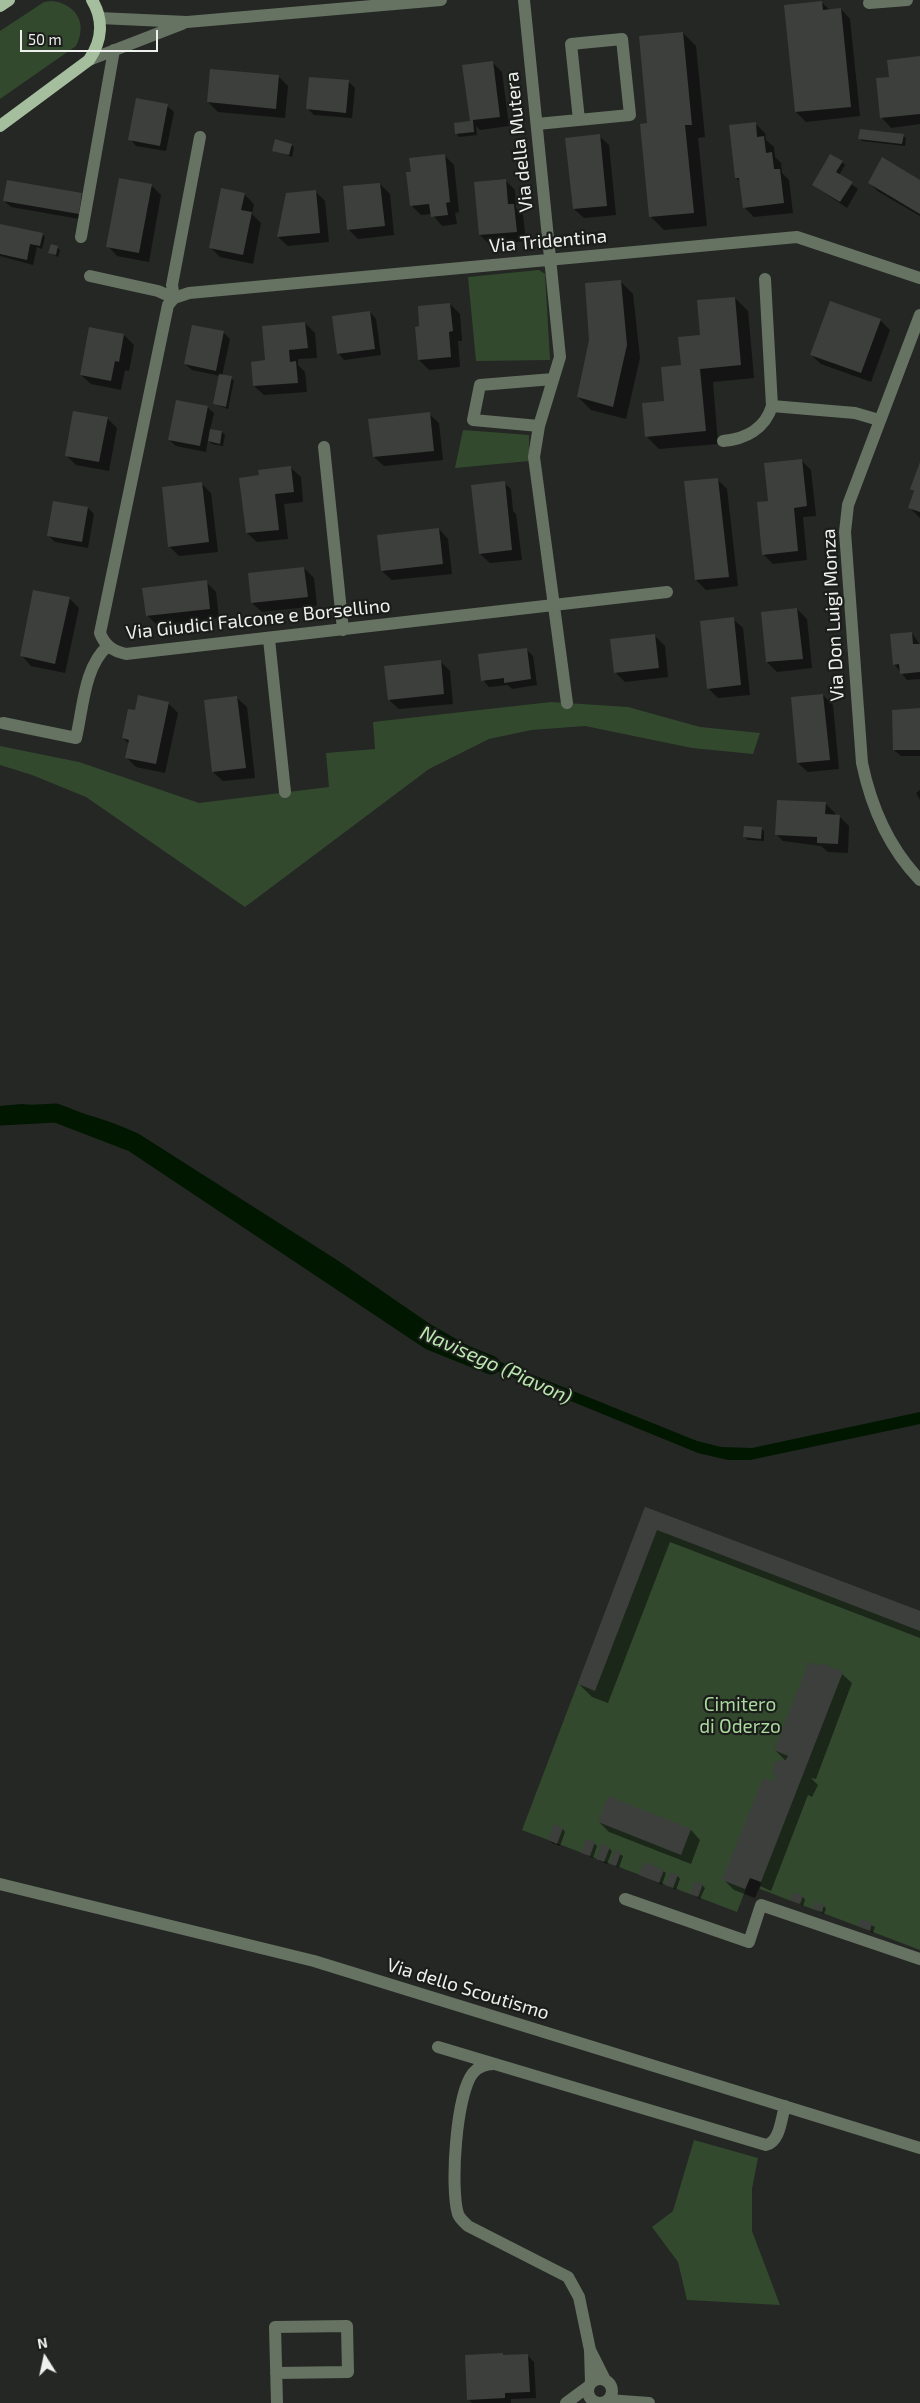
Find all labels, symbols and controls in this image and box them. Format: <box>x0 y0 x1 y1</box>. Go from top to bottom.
scale bar <box>22 20 160 52</box>
text: 50 m <box>28 30 62 48</box>
street label: Via della Mutera <box>500 71 538 213</box>
street label: Via Tridentina <box>488 224 608 258</box>
street label: Via Don Luigi Monza <box>817 528 849 702</box>
street label: Via Giudici Falcone e Borsellino <box>125 594 391 644</box>
water label: Navisego (Piavon) <box>416 1321 576 1409</box>
park label: Cimitero di Oderzo <box>699 1694 781 1738</box>
street label: Via dello Scoutismo <box>384 1953 552 2025</box>
north arrow <box>20 2333 70 2383</box>
text: N <box>36 2333 49 2352</box>

